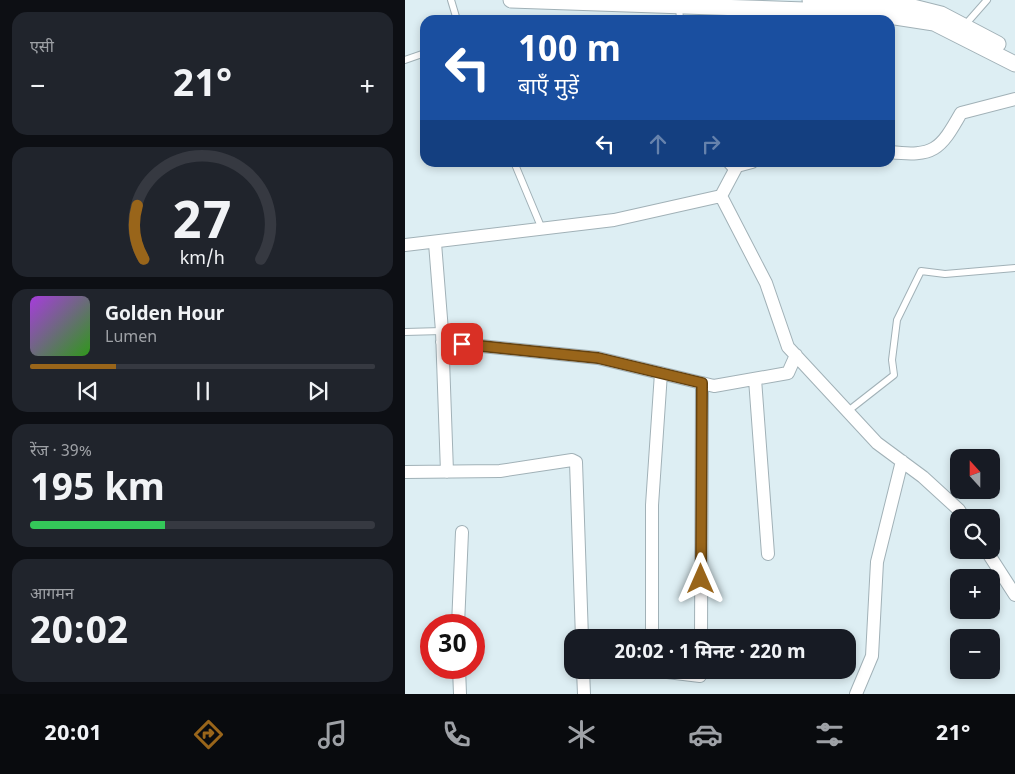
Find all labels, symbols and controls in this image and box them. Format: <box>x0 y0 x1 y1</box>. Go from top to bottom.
text: 100 m <box>518 30 621 75</box>
icon: left <box>435 35 500 100</box>
text: एसी <box>30 38 54 59</box>
text: 21° <box>173 62 232 112</box>
text: − <box>30 70 45 106</box>
text: + <box>360 70 375 106</box>
text: बाएँ मुड़ें <box>518 74 579 103</box>
icon: left <box>591 130 619 158</box>
icon: ahead <box>644 130 672 158</box>
icon: right <box>697 130 725 158</box>
text: 27 <box>173 191 232 259</box>
text: km/h <box>180 248 225 271</box>
text: Golden Hour <box>105 303 224 328</box>
pin <box>441 323 483 365</box>
text: Lumen <box>105 328 157 349</box>
icon: arrive <box>448 330 476 358</box>
icon: previous <box>74 377 102 405</box>
icon: pause <box>189 377 217 405</box>
icon: next <box>304 377 332 405</box>
text: रेंज · 39% <box>30 442 92 463</box>
north arrow <box>950 449 1000 499</box>
map controls <box>950 449 1000 679</box>
text: 195 km <box>30 466 165 516</box>
button: search <box>950 509 1000 559</box>
position arrow <box>674 552 726 604</box>
button: + <box>950 569 1000 619</box>
text: आगमन <box>30 585 74 606</box>
text: 20:02 <box>30 609 129 659</box>
speed limit sign: 30 <box>420 614 485 679</box>
button: − <box>950 629 1000 679</box>
text: 20:02 · 1 मिनट · 220 m <box>614 641 806 666</box>
icon: directions <box>191 717 226 752</box>
icon: music <box>315 717 350 752</box>
icon: phone <box>439 717 474 752</box>
icon: climate <box>564 717 599 752</box>
icon: car <box>688 717 723 752</box>
icon: filters <box>812 717 847 752</box>
text: 20:01 <box>45 720 102 749</box>
text: 21° <box>936 720 970 749</box>

